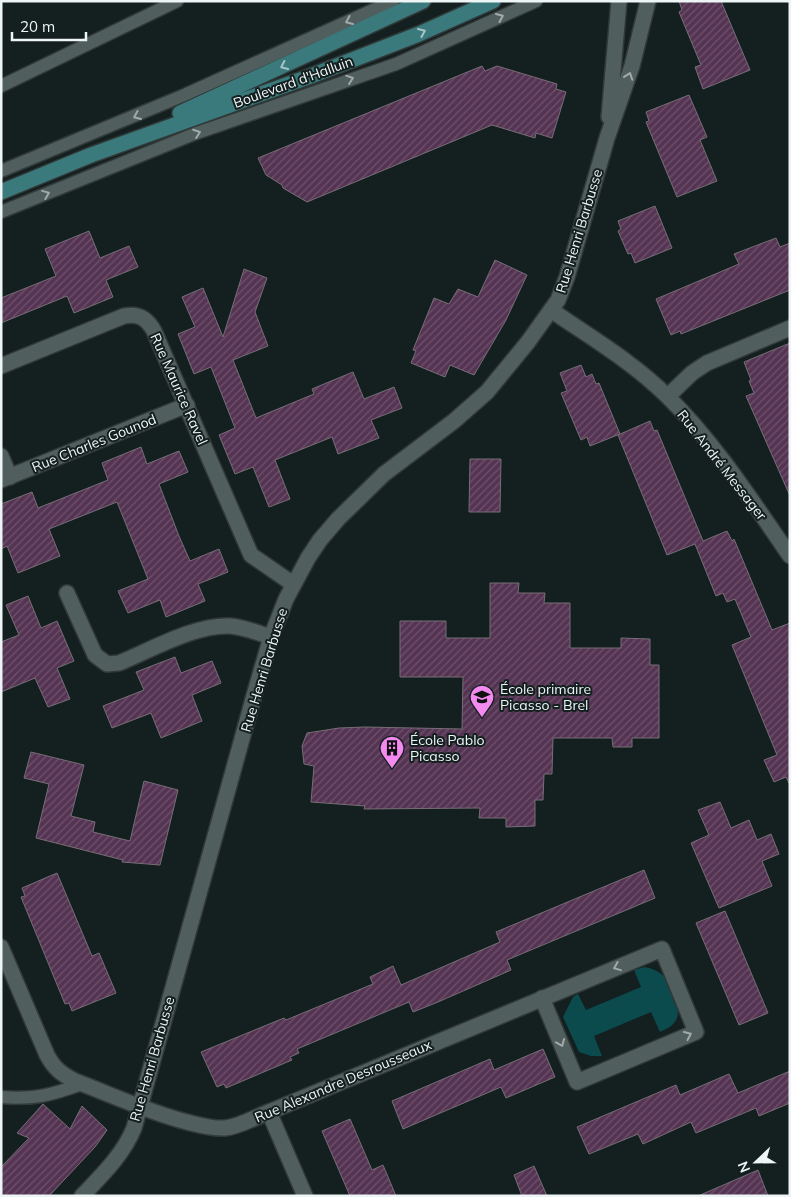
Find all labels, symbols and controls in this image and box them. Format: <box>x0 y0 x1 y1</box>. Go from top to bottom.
scale bar <box>12 10 86 42</box>
one-way arrow <box>495 13 504 24</box>
one-way arrow <box>345 14 354 25</box>
text: 20 m <box>20 17 55 36</box>
one-way arrow <box>417 28 426 39</box>
street label: Boulevard d'Halluin <box>231 52 355 112</box>
one-way arrow <box>280 59 289 69</box>
one-way arrow <box>623 72 633 80</box>
one-way arrow <box>346 75 354 85</box>
one-way arrow <box>133 109 142 120</box>
one-way arrow <box>192 129 201 139</box>
street label: Rue Henri Barbusse <box>552 167 606 295</box>
one-way arrow <box>41 189 50 200</box>
street label: Rue Maurice Ravel <box>146 330 212 448</box>
street label: Rue André Messager <box>673 406 771 525</box>
street label: Rue Charles Gounod <box>29 410 159 476</box>
street label: Rue Henri Barbusse <box>237 606 291 734</box>
place label: École primaire Picasso - Brel <box>500 680 591 714</box>
school or university icon: École primaire Picasso - Brel <box>469 684 495 718</box>
place label: École Pablo Picasso <box>410 731 484 765</box>
building icon: École Pablo Picasso <box>379 735 405 769</box>
one-way arrow <box>613 961 622 972</box>
street label: Rue Henri Barbusse <box>126 995 178 1123</box>
one-way arrow <box>683 1031 692 1042</box>
street label: Rue Alexandre Desrousseaux <box>252 1035 435 1126</box>
one-way arrow <box>554 1038 565 1047</box>
north arrow <box>731 1137 781 1187</box>
text: N <box>734 1159 754 1175</box>

